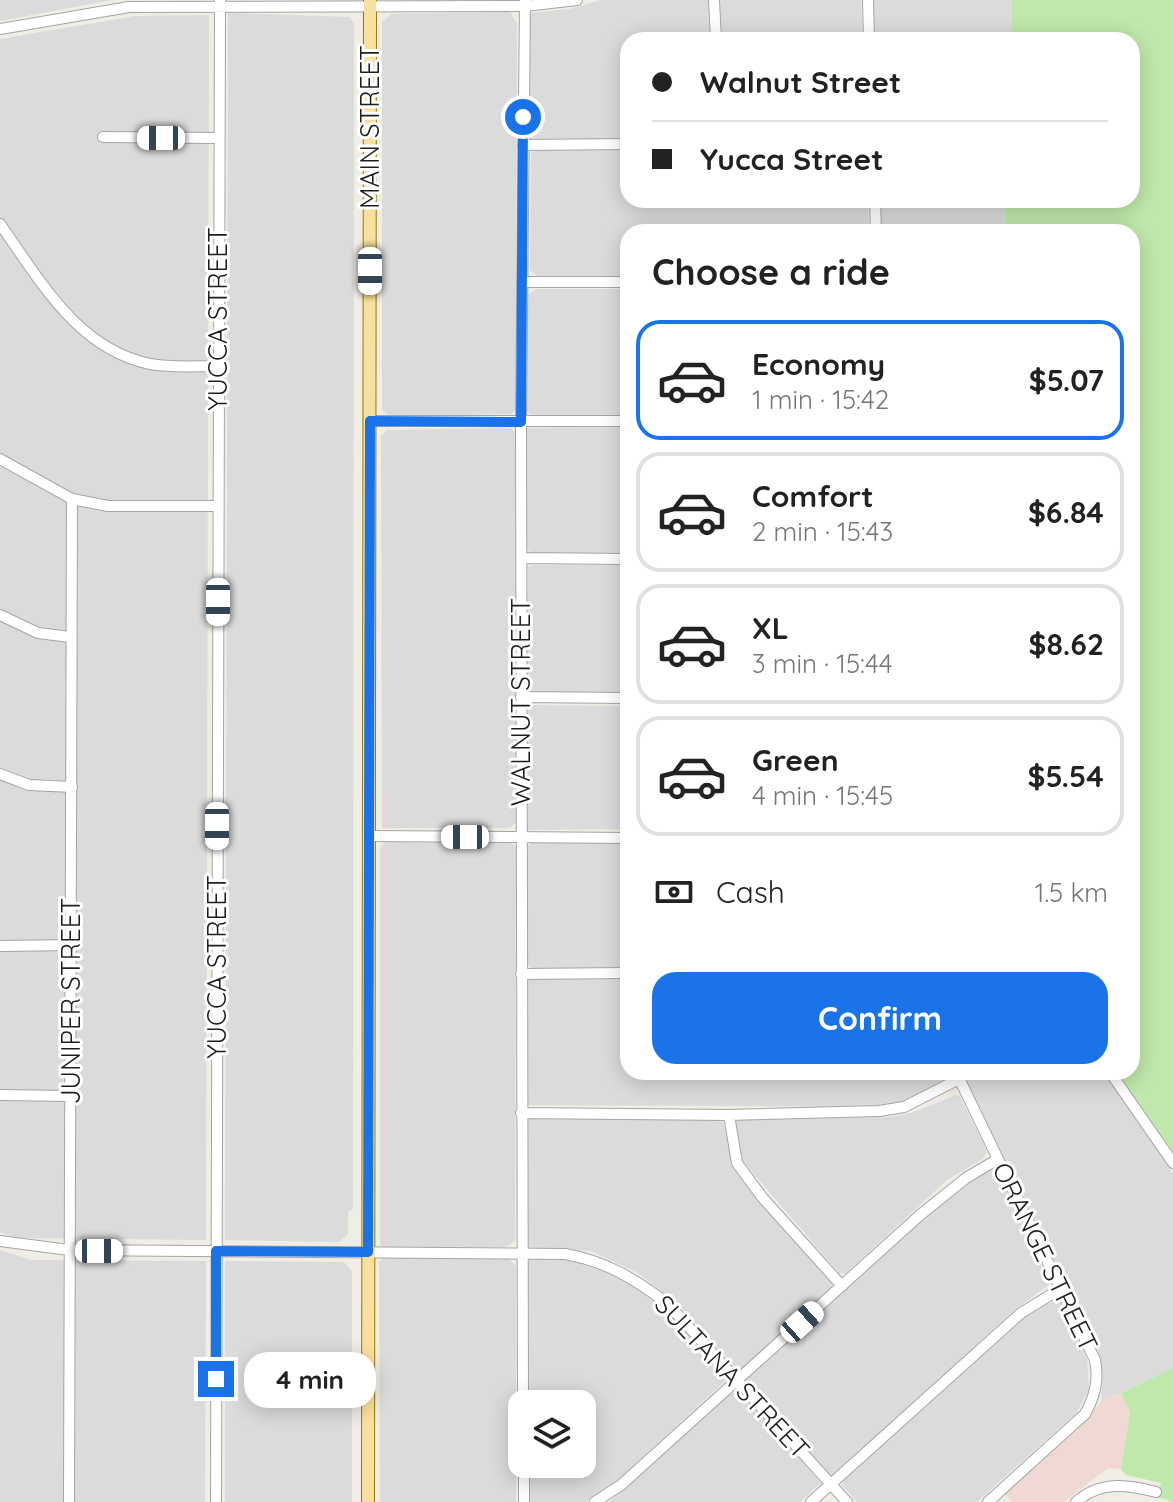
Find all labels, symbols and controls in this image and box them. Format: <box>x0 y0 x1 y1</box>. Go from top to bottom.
street label: MAIN STREET <box>353 45 386 209</box>
text: Walnut Street <box>700 63 901 101</box>
route start <box>505 99 541 135</box>
car <box>137 126 185 150</box>
text: Yucca Street <box>700 140 884 178</box>
street label: YUCCA STREET <box>201 227 234 411</box>
car <box>358 247 382 295</box>
text: Choose a ride <box>652 249 890 294</box>
icon: car <box>656 344 728 416</box>
text: Economy <box>752 345 885 383</box>
text: $5.07 <box>1029 361 1104 399</box>
text: 1 min · 15:42 <box>752 383 889 416</box>
icon: car <box>656 476 728 548</box>
text: Comfort <box>752 477 873 515</box>
text: $6.84 <box>1028 493 1104 531</box>
text: 2 min · 15:43 <box>752 515 893 548</box>
car <box>206 578 230 626</box>
street label: WALNUT STREET <box>504 598 537 806</box>
icon: car <box>656 608 728 680</box>
text: XL <box>752 609 789 647</box>
text: $8.62 <box>1029 625 1104 663</box>
text: 3 min · 15:44 <box>752 647 892 680</box>
icon: car <box>656 740 728 812</box>
text: Green <box>752 741 839 779</box>
text: $5.54 <box>1028 757 1104 795</box>
text: 4 min · 15:45 <box>752 779 893 812</box>
car <box>205 802 229 850</box>
car <box>441 825 489 849</box>
icon: cash <box>652 870 696 914</box>
text: Cash <box>716 873 785 911</box>
street label: YUCCA STREET <box>200 875 233 1059</box>
text: 1.5 km <box>1035 876 1108 909</box>
street label: JUNIPER STREET <box>54 898 87 1104</box>
button: Confirm <box>652 972 1108 1064</box>
street label: ORANGE STREET <box>985 1157 1105 1357</box>
car <box>75 1239 123 1263</box>
street label: SULTANA STREET <box>648 1288 817 1466</box>
car <box>776 1297 828 1347</box>
callout: 4 min <box>244 1351 376 1407</box>
route end <box>198 1361 234 1397</box>
text: 4 min <box>276 1363 344 1396</box>
map controls <box>508 1390 596 1478</box>
button: layers <box>508 1390 596 1478</box>

